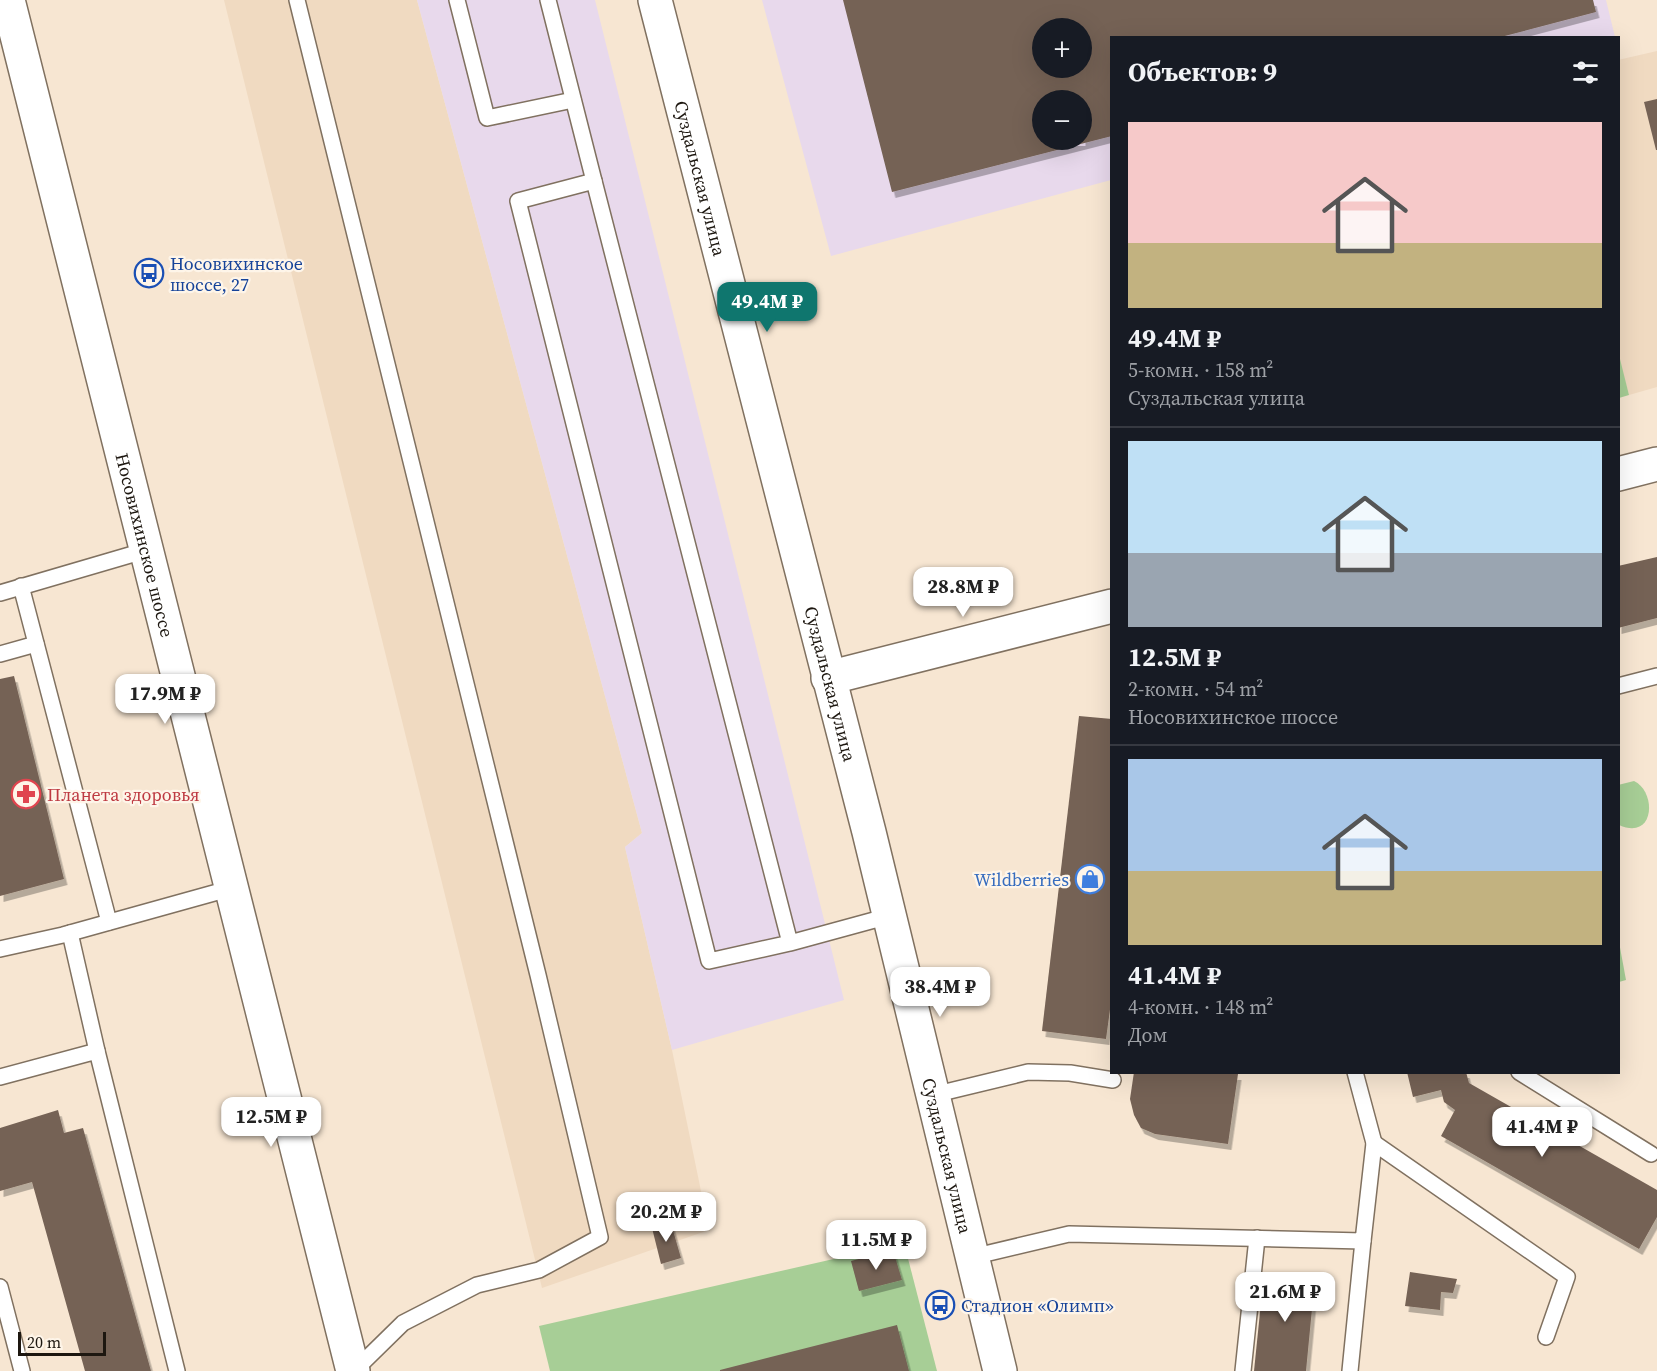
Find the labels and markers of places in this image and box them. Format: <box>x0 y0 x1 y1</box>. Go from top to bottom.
place label: Носовихинское шоссе, 27 <box>170 251 303 297</box>
bus stop icon: Носовихинское шоссе, 27 <box>133 257 165 289</box>
pin: 49.4M ₽ <box>712 282 822 333</box>
pin: 28.8M ₽ <box>908 567 1018 618</box>
pin: 17.9M ₽ <box>110 674 220 725</box>
pharmacy icon: Планета здоровья <box>10 778 42 810</box>
place label: Планета здоровья <box>47 782 200 807</box>
shop icon: Wildberries <box>1074 863 1106 895</box>
place label: Wildberries <box>974 867 1069 892</box>
pin: 38.4M ₽ <box>885 967 995 1018</box>
pin: 12.5M ₽ <box>216 1097 326 1148</box>
pin: 41.4M ₽ <box>1487 1107 1597 1158</box>
pin: 20.2M ₽ <box>611 1192 721 1243</box>
pin: 11.5M ₽ <box>821 1220 931 1271</box>
pin: 21.6M ₽ <box>1230 1272 1340 1323</box>
bus stop icon: Стадион «Олимп» <box>924 1289 956 1321</box>
place label: Стадион «Олимп» <box>961 1293 1114 1318</box>

